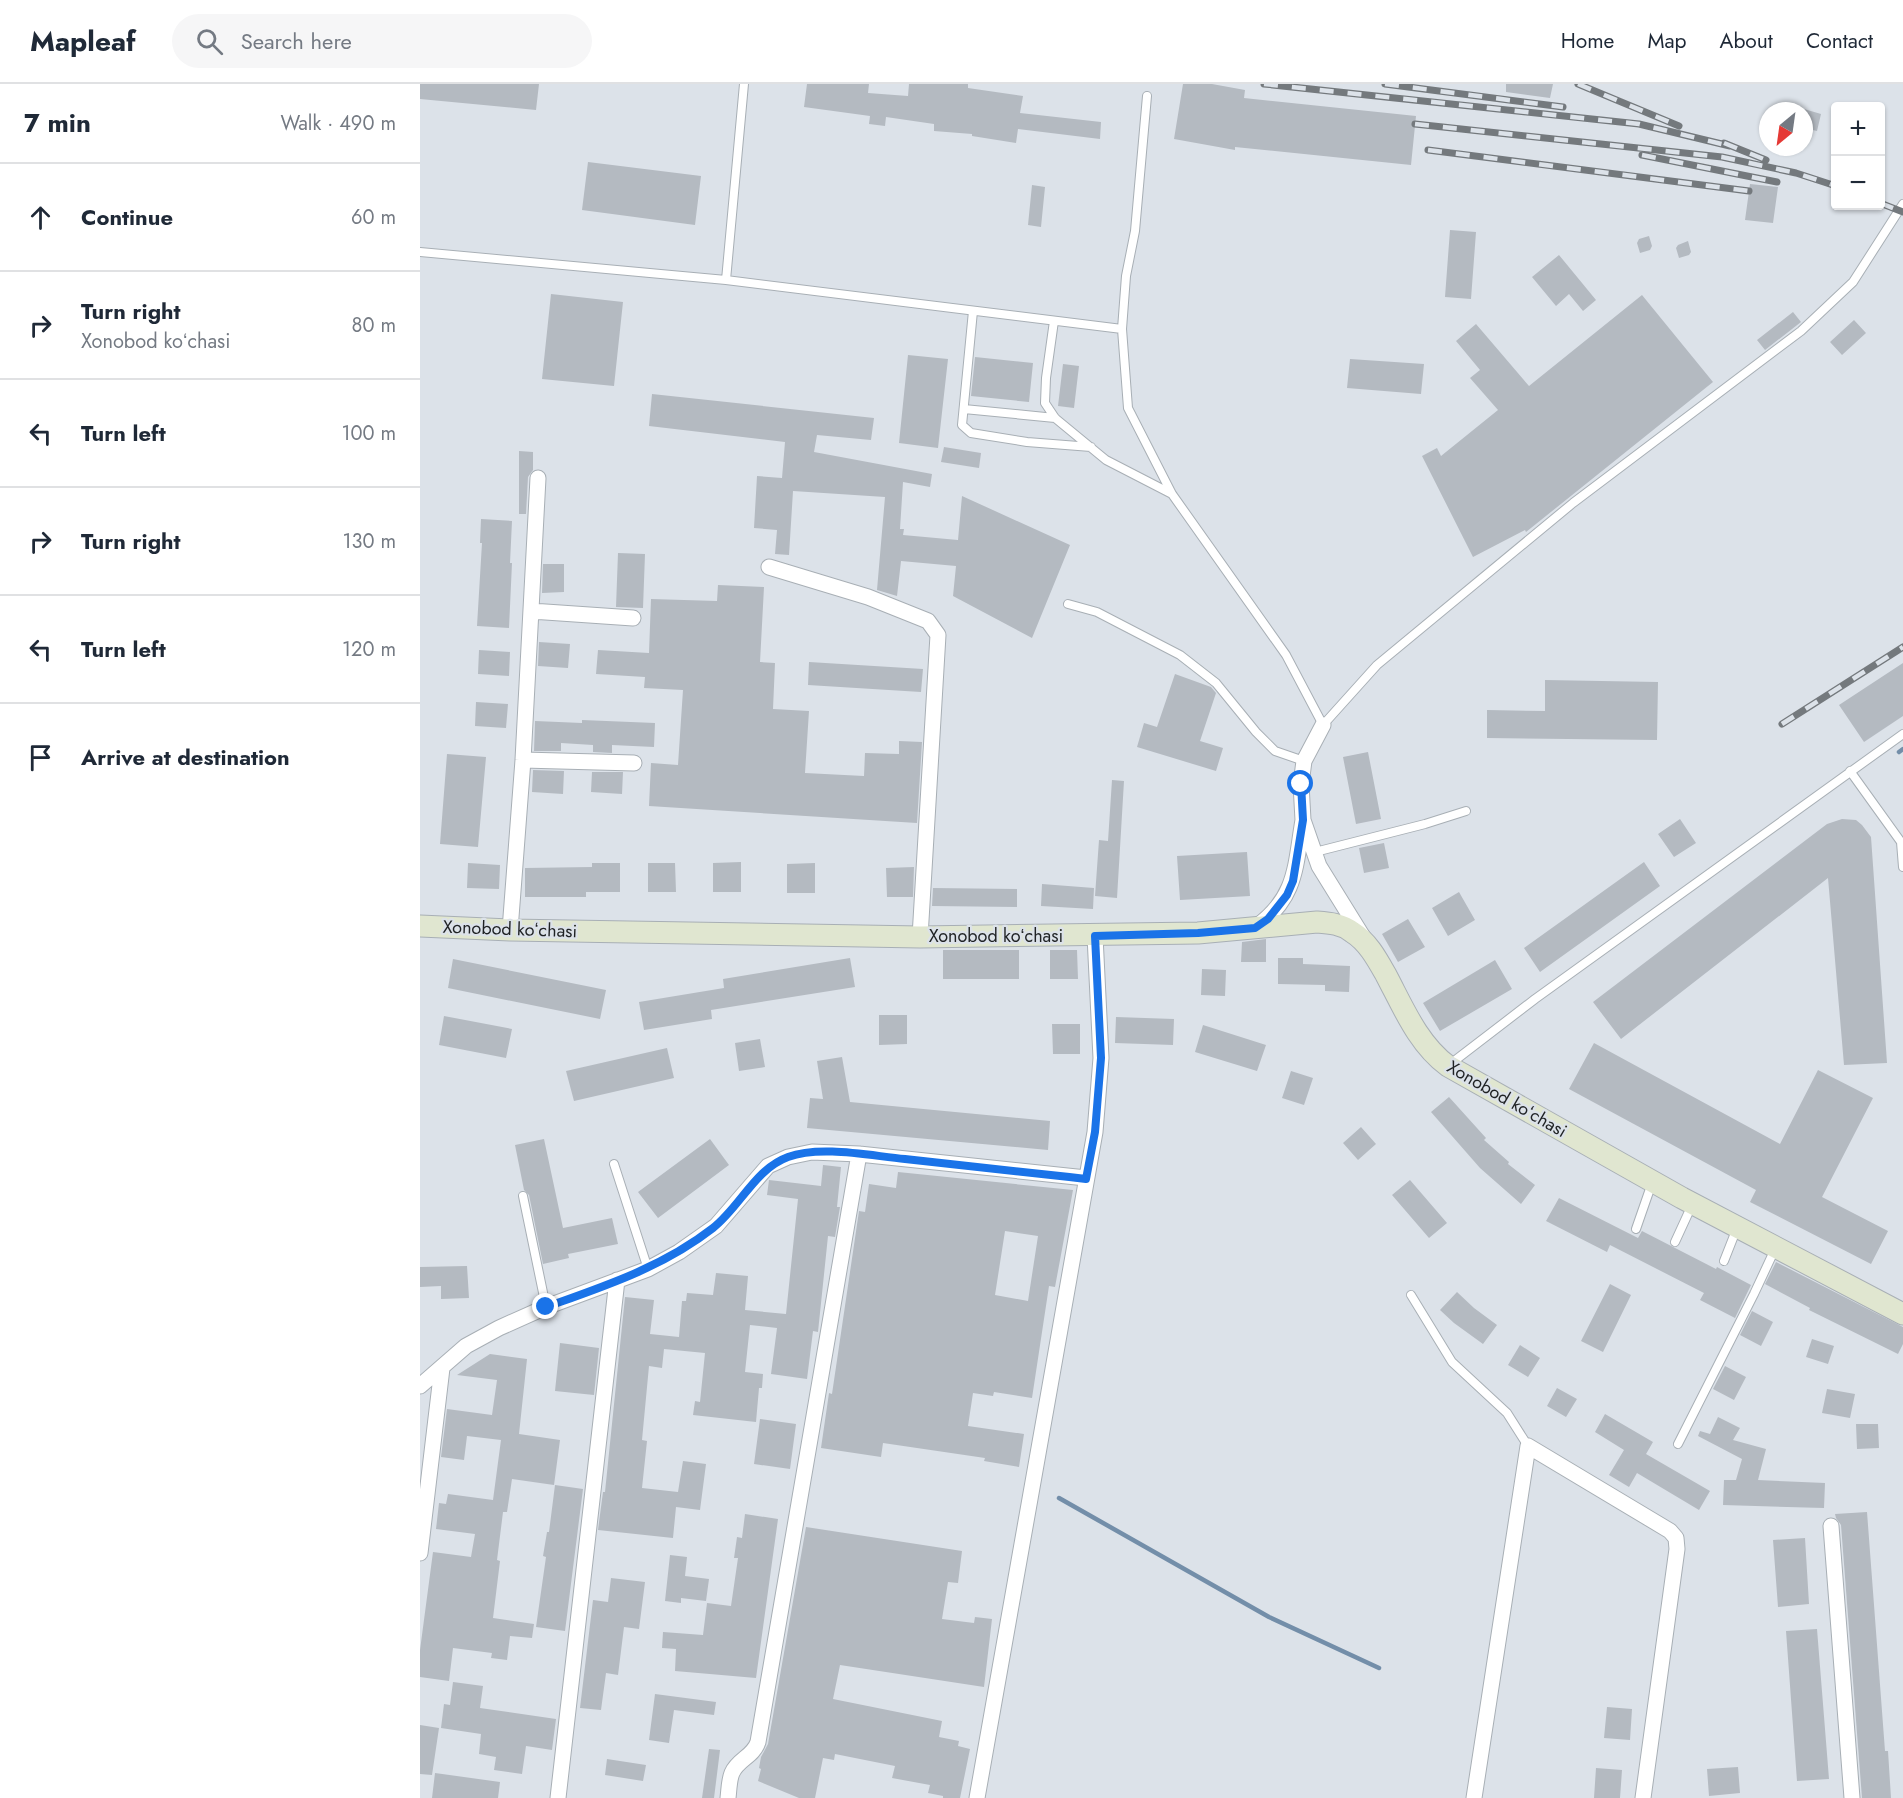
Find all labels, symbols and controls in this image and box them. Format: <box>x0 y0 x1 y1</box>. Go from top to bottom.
search box <box>172 14 592 68</box>
text: Mapleaf <box>30 21 136 62</box>
icon: search <box>193 25 226 58</box>
text: Search here <box>241 25 352 57</box>
text: Home <box>1561 26 1614 56</box>
text: Map <box>1647 26 1687 56</box>
text: About <box>1720 26 1773 56</box>
text: Contact <box>1806 26 1873 56</box>
north arrow <box>1759 102 1813 156</box>
map controls <box>1831 102 1885 210</box>
button: + <box>1831 102 1885 156</box>
text: 7 min <box>24 104 91 142</box>
text: Walk · 490 m <box>280 109 396 138</box>
button: − <box>1831 156 1885 210</box>
icon: ahead <box>24 201 57 234</box>
text: Continue <box>81 201 173 233</box>
text: 60 m <box>351 203 396 232</box>
text: Turn right <box>81 295 181 327</box>
icon: right <box>24 309 57 342</box>
text: 80 m <box>351 311 396 340</box>
text: Xonobod koʻchasi <box>81 327 230 356</box>
icon: left <box>24 417 57 450</box>
text: Turn left <box>81 417 166 449</box>
text: 100 m <box>341 419 396 448</box>
icon: right <box>24 525 57 558</box>
text: Turn right <box>81 525 181 557</box>
text: 130 m <box>342 527 396 556</box>
icon: left <box>24 633 57 666</box>
text: Turn left <box>81 633 166 665</box>
text: 120 m <box>342 635 396 664</box>
icon: arrive <box>24 741 57 774</box>
text: Arrive at destination <box>81 741 290 773</box>
route start <box>1287 770 1313 796</box>
street label: Xonobod koʻchasi <box>442 914 578 944</box>
street label: Xonobod koʻchasi <box>929 923 1063 949</box>
street label: Xonobod koʻchasi <box>1442 1054 1572 1144</box>
route end <box>532 1293 558 1319</box>

